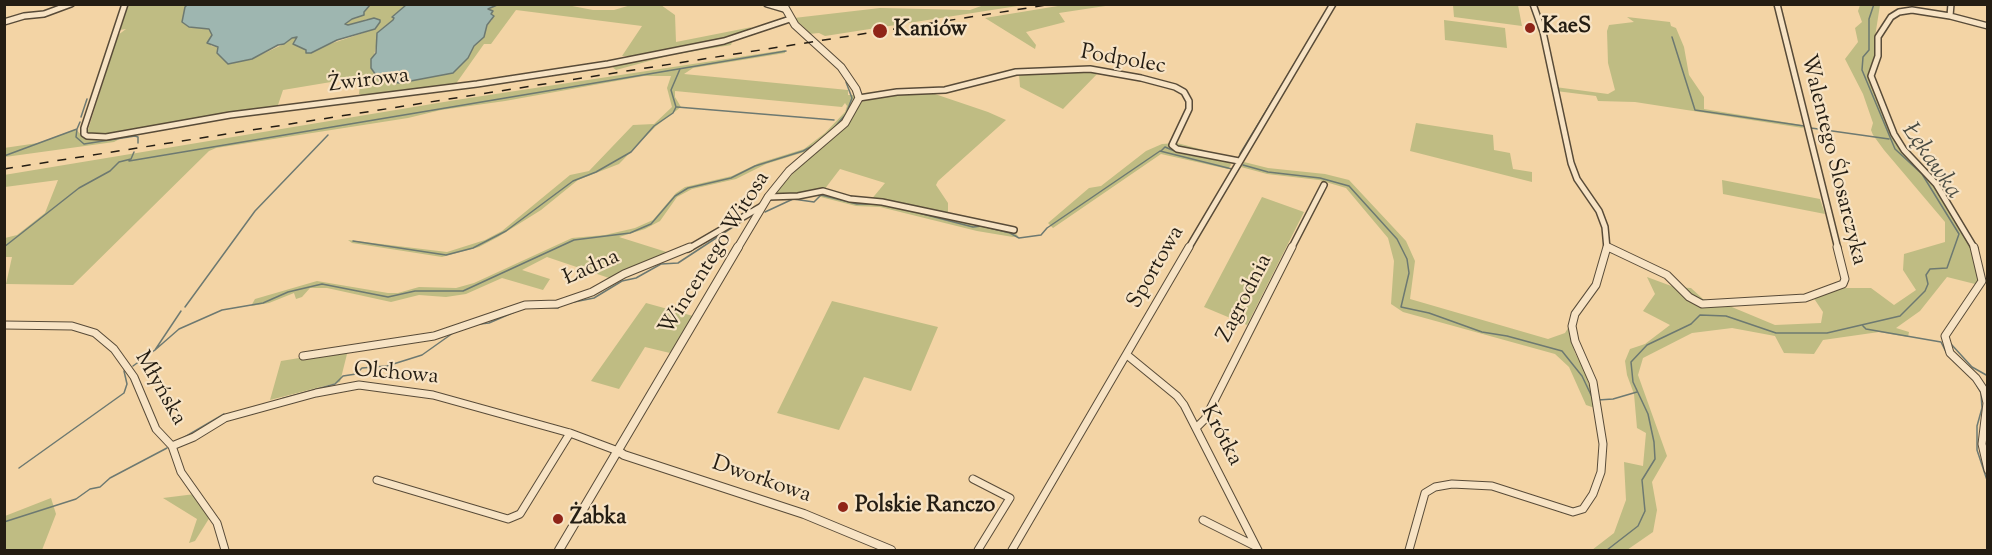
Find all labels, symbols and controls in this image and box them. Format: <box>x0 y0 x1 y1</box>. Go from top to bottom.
place label: KaeS <box>1542 15 1591 41</box>
place label: Kaniów <box>894 18 967 44</box>
marker: KaeS <box>1523 21 1537 35</box>
marker: Kaniów <box>871 22 889 40</box>
street label: Podpolec <box>1078 41 1168 81</box>
street label: Walentego Ślosarczyka <box>1793 52 1871 268</box>
street label: Żwirowa <box>327 64 411 100</box>
water label: Łękawka <box>1894 119 1966 205</box>
street label: Wincentego Witosa <box>655 167 777 341</box>
street label: Sportowa <box>1123 222 1191 314</box>
street label: Ładna <box>560 245 624 293</box>
street label: Zagrodnia <box>1213 251 1279 347</box>
street label: Młyńska <box>127 347 191 431</box>
street label: Olchowa <box>352 358 440 392</box>
street label: Krótka <box>1193 401 1247 471</box>
street label: Dworkowa <box>708 452 814 510</box>
place label: Polskie Ranczo <box>855 494 995 520</box>
marker: Polskie Ranczo <box>836 500 850 514</box>
place label: Żabka <box>570 506 626 532</box>
marker: Żabka <box>551 512 565 526</box>

